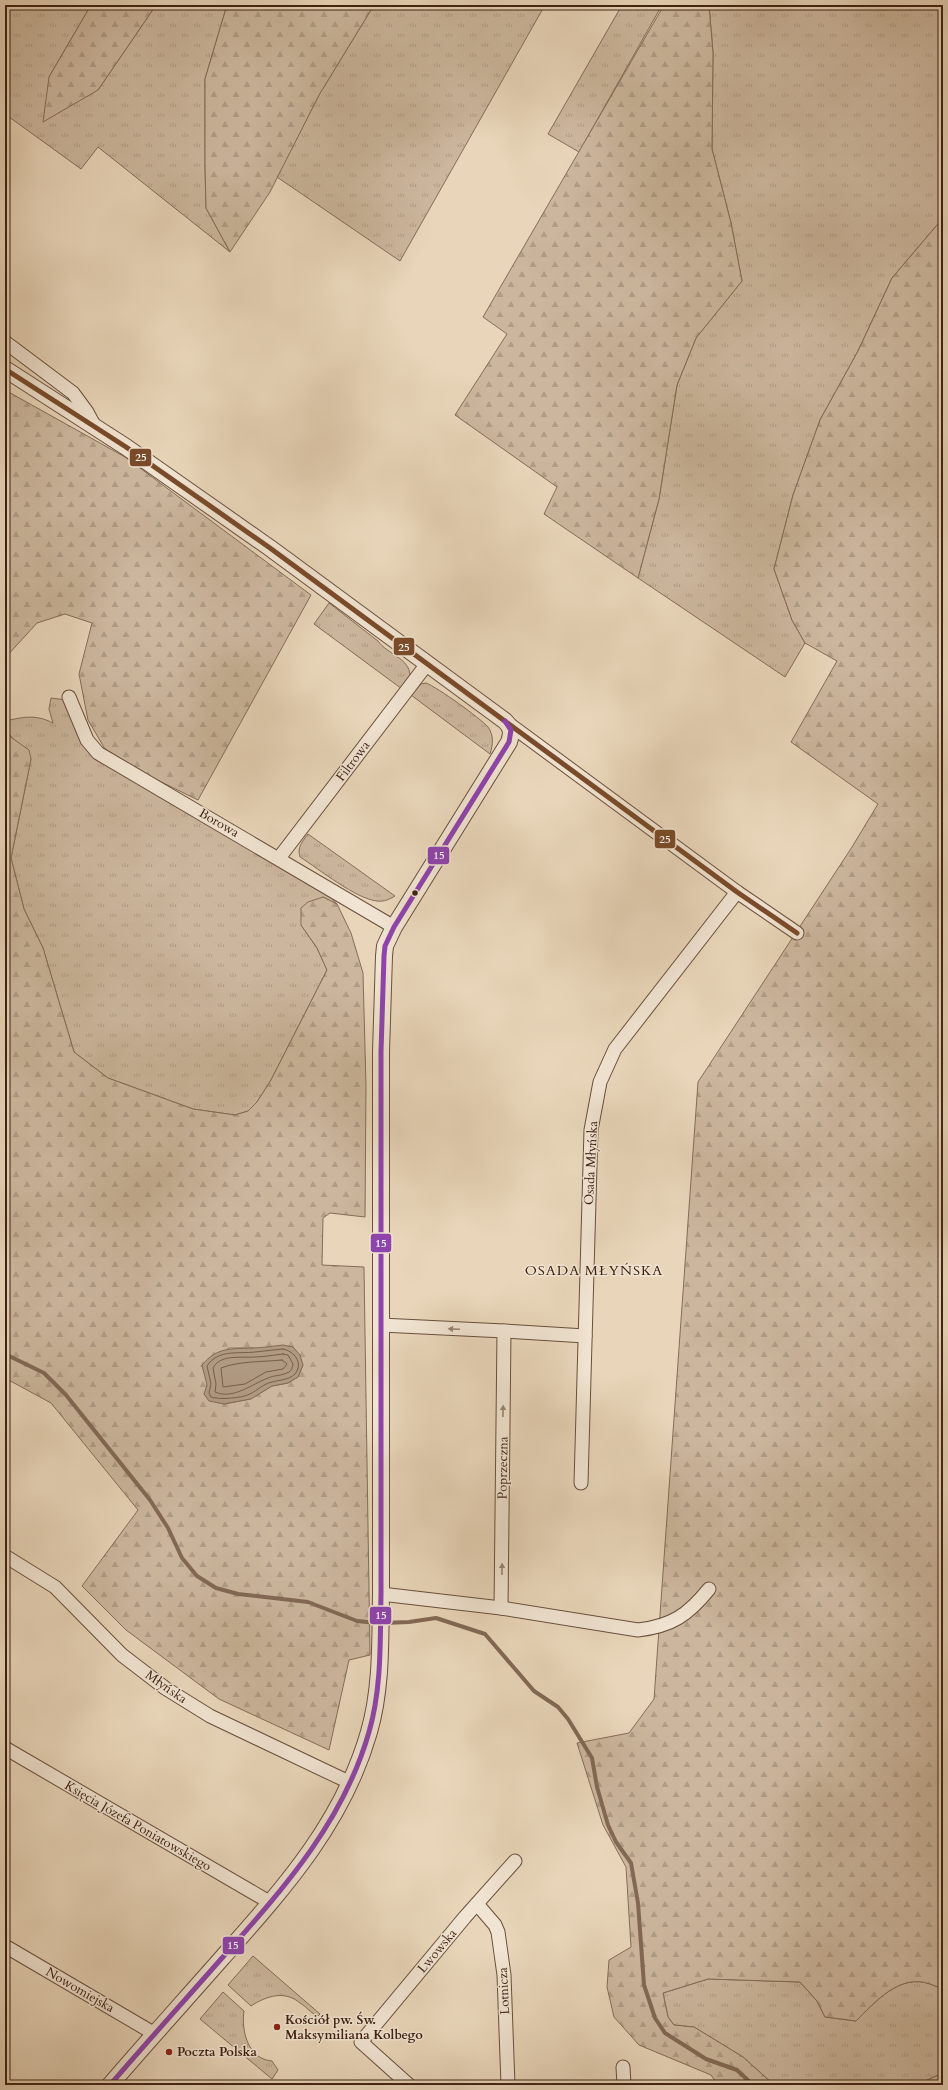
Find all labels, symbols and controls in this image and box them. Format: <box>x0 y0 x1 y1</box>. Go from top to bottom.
line badge: 25 <box>129 448 152 467</box>
text: 25 <box>135 450 147 465</box>
line badge: 25 <box>393 637 415 656</box>
text: 25 <box>398 640 410 655</box>
street label: Filtrowa <box>332 737 374 785</box>
street label: Borowa <box>196 804 243 842</box>
line badge: 25 <box>654 829 676 849</box>
text: 25 <box>659 832 671 847</box>
line badge: 15 <box>427 846 450 865</box>
text: 15 <box>433 848 445 863</box>
unlabelled marker <box>410 888 420 898</box>
street label: Osada Młyńska <box>580 1120 602 1206</box>
line badge: 15 <box>370 1233 392 1253</box>
text: 15 <box>375 1236 387 1251</box>
district label: OSADA MŁYŃSKA <box>525 1261 663 1280</box>
one-way arrow <box>447 1326 460 1332</box>
one-way arrow <box>500 1404 506 1417</box>
street label: Poprzeczna <box>493 1436 513 1500</box>
one-way arrow <box>499 1562 505 1575</box>
line badge: 15 <box>369 1606 392 1625</box>
text: 15 <box>375 1608 387 1623</box>
street label: Młyńska <box>142 1666 191 1708</box>
street label: Księcia Józefa Poniatowskiego <box>61 1777 215 1875</box>
street label: Lwowska <box>413 1925 461 1977</box>
line badge: 15 <box>222 1936 245 1955</box>
text: 15 <box>227 1938 239 1953</box>
street label: Nowomiejska <box>42 1963 118 2017</box>
street label: Lotnicza <box>494 1966 514 2015</box>
place label: Kościół pw. Św. Maksymiliana Kolbego <box>285 2011 423 2044</box>
marker: Kościół pw. Św. Maksymiliana Kolbego <box>272 2022 282 2032</box>
place label: Poczta Polska <box>177 2043 258 2061</box>
marker: Poczta Polska <box>164 2047 174 2057</box>

